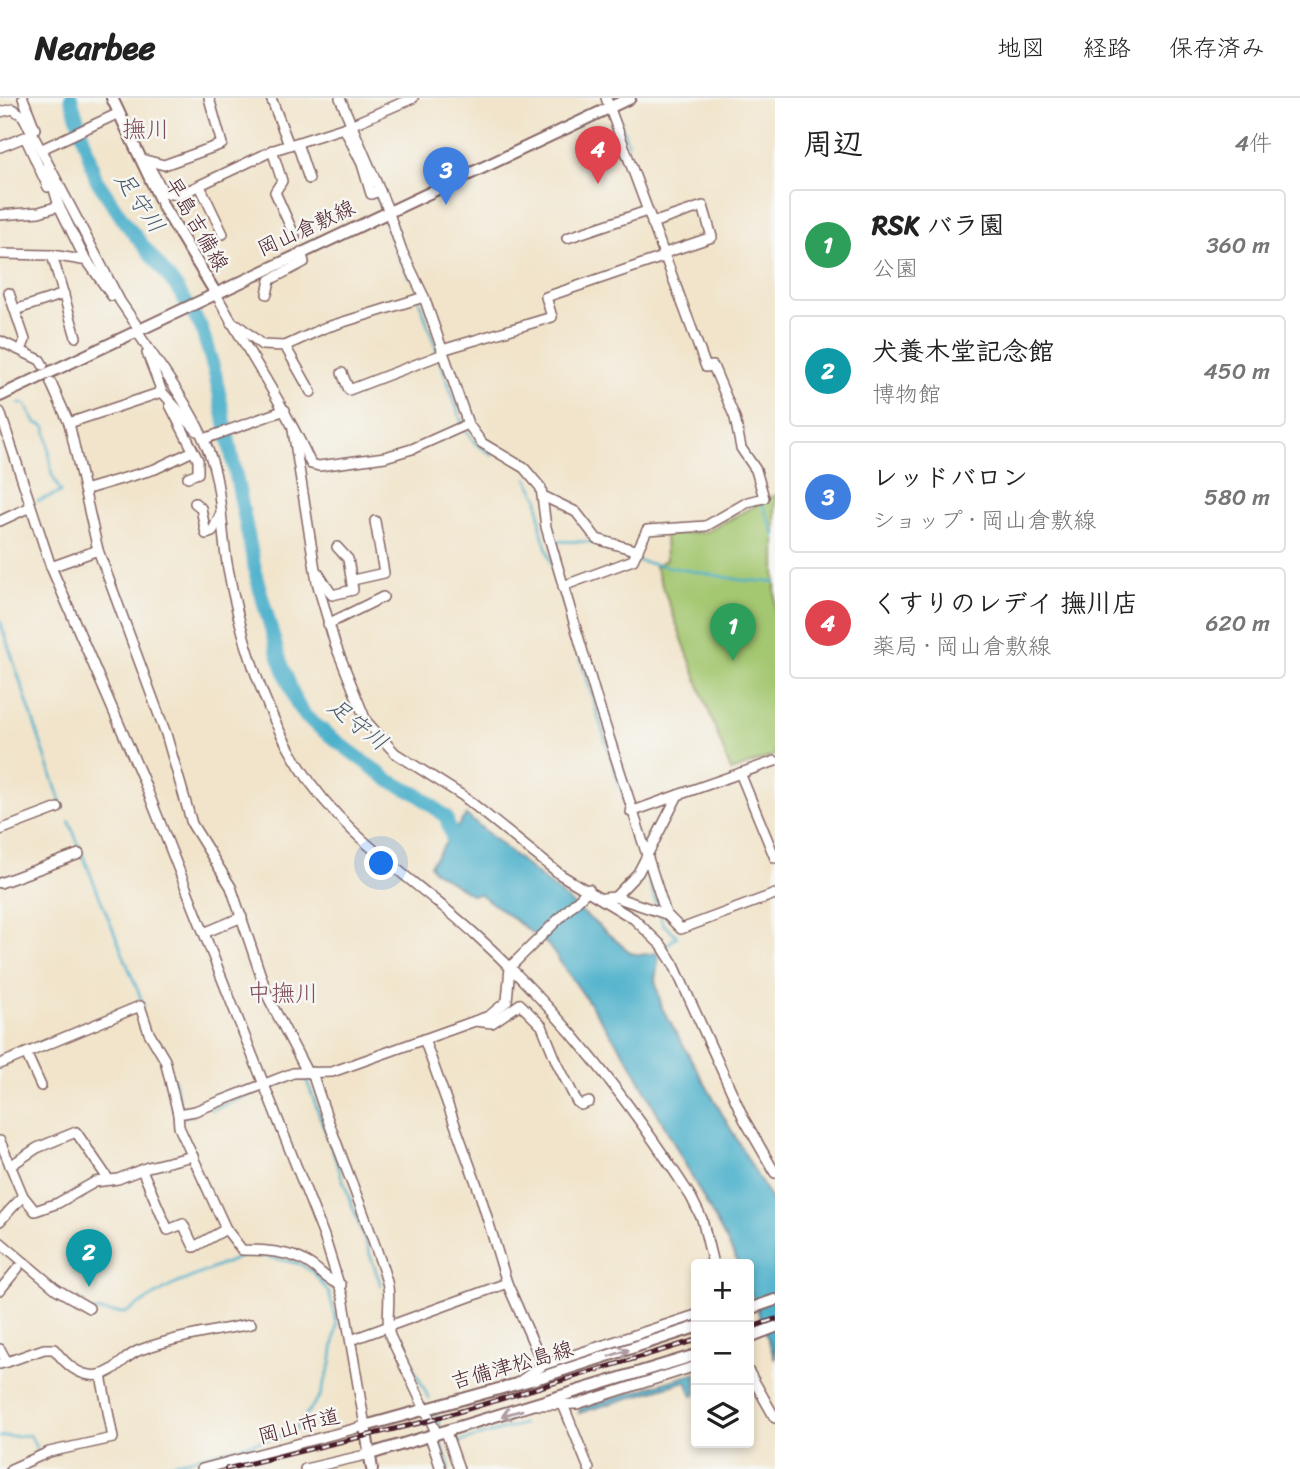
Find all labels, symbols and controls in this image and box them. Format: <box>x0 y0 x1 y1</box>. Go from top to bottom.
text: Nearbee <box>35 19 155 77</box>
text: 地図 <box>997 27 1045 69</box>
text: 経路 <box>1083 27 1131 69</box>
text: 保存済み <box>1169 27 1265 69</box>
district label: 撫川 <box>122 108 170 150</box>
text: 周辺 <box>803 117 863 171</box>
text: 4件 <box>1235 123 1272 164</box>
pin: 4 <box>575 126 621 184</box>
pin: 3 <box>423 147 469 205</box>
water label: 足守川 <box>103 162 176 242</box>
street label: 早島吉備線 <box>154 169 240 279</box>
street label: 岡山倉敷線 <box>250 189 362 267</box>
text: RSK バラ園 <box>872 202 1005 248</box>
text: 1 <box>823 225 833 266</box>
text: 360 m <box>1206 225 1270 266</box>
text: 公園 <box>872 248 918 289</box>
text: 犬養木堂記念館 <box>872 328 1054 374</box>
text: 2 <box>821 351 835 392</box>
text: 450 m <box>1203 351 1270 392</box>
text: 博物館 <box>872 374 941 415</box>
text: レッドバロン <box>872 454 1028 500</box>
text: 3 <box>822 477 834 518</box>
text: 580 m <box>1204 477 1270 518</box>
text: ショップ · 岡山倉敷線 <box>872 500 1096 541</box>
text: くすりのレデイ 撫川店 <box>872 580 1138 626</box>
pin: 1 <box>710 603 756 661</box>
text: 4 <box>821 603 835 644</box>
text: 620 m <box>1205 603 1270 644</box>
text: 薬局 · 岡山倉敷線 <box>872 626 1051 667</box>
water label: 足守川 <box>318 687 397 762</box>
your location <box>364 846 398 880</box>
district label: 中撫川 <box>247 972 319 1014</box>
pin: 2 <box>66 1229 112 1287</box>
map controls <box>691 1259 754 1448</box>
button: + <box>691 1259 754 1322</box>
button: − <box>691 1322 754 1385</box>
street label: 吉備津松島線 <box>446 1329 578 1401</box>
one-way arrow <box>608 1346 630 1359</box>
button: layers <box>691 1385 754 1448</box>
street label: 岡山市道 <box>254 1397 344 1455</box>
one-way arrow <box>501 1407 524 1420</box>

